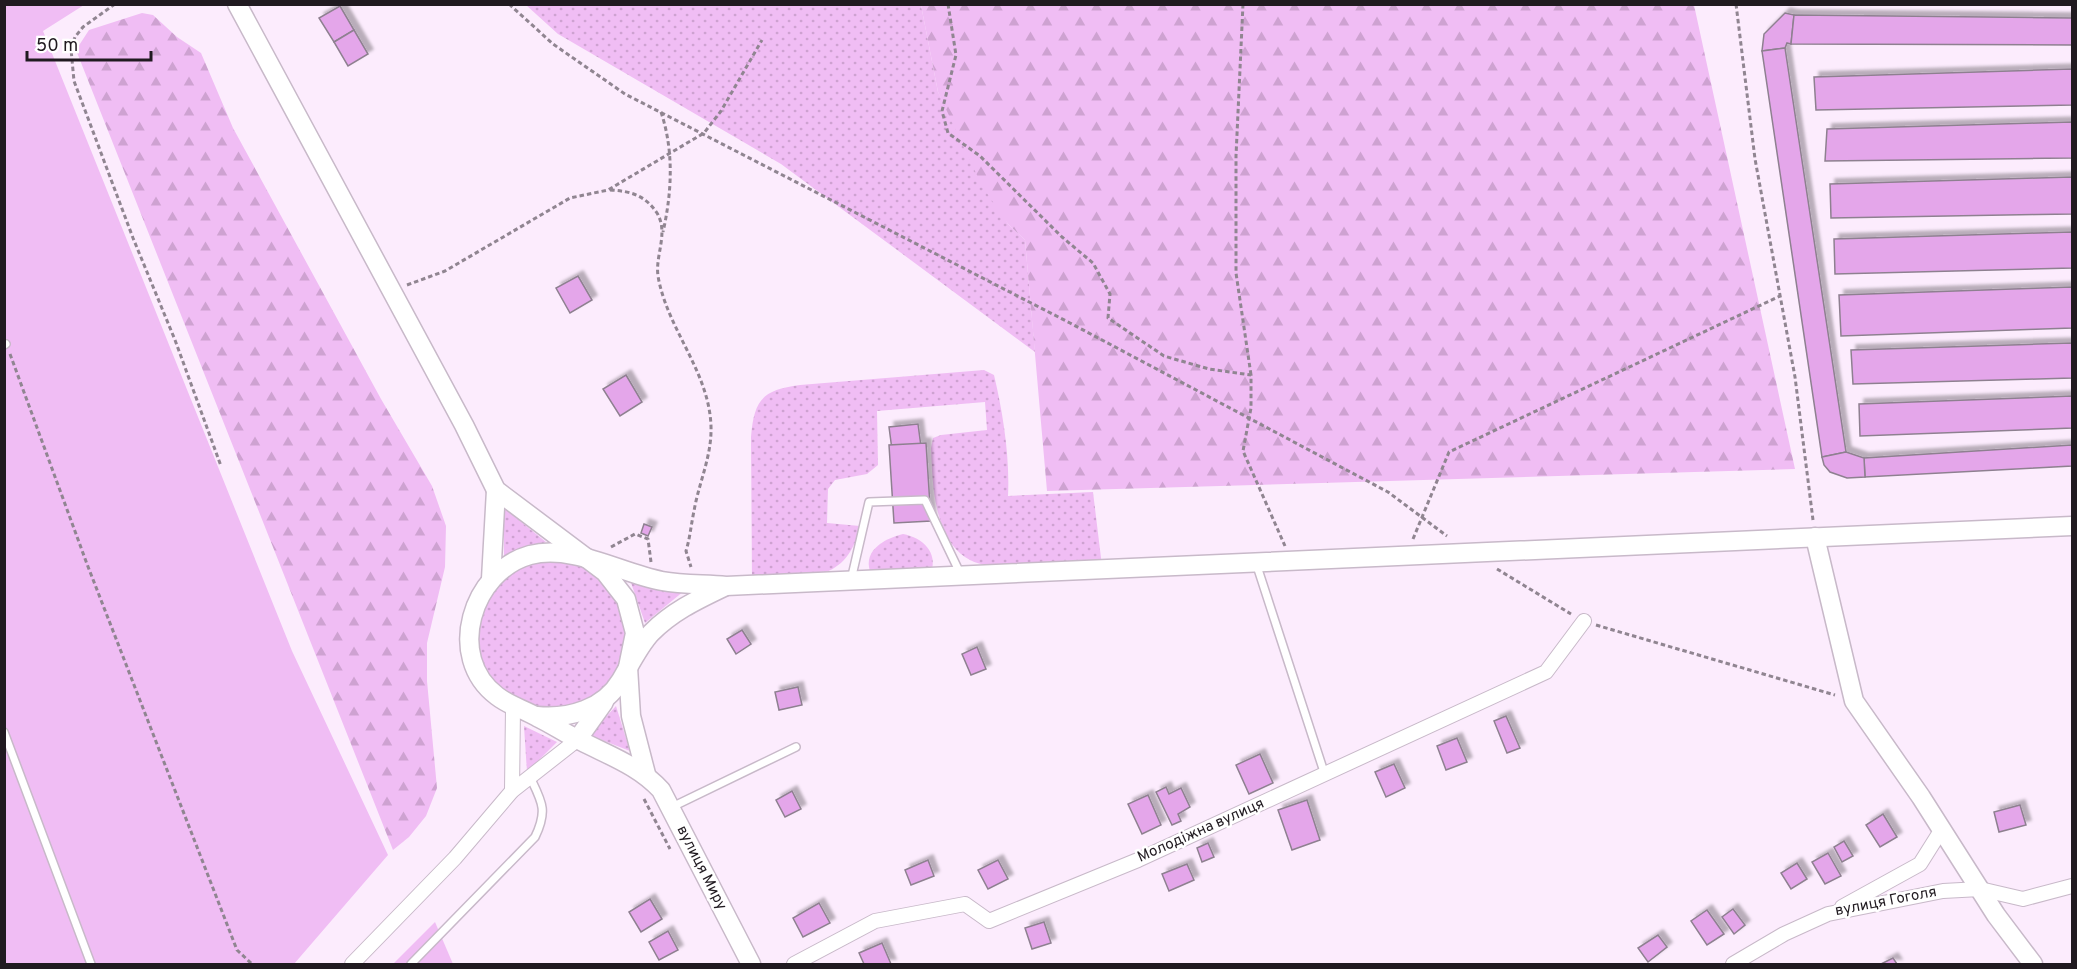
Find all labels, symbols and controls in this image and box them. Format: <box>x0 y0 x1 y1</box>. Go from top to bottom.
scale bar <box>27 24 152 62</box>
text: 50 m <box>36 35 78 58</box>
street label: Молодіжна вулиця <box>1135 795 1267 867</box>
street label: вулиця Миру <box>672 822 730 914</box>
street label: вулиця Гоголя <box>1834 883 1938 921</box>

